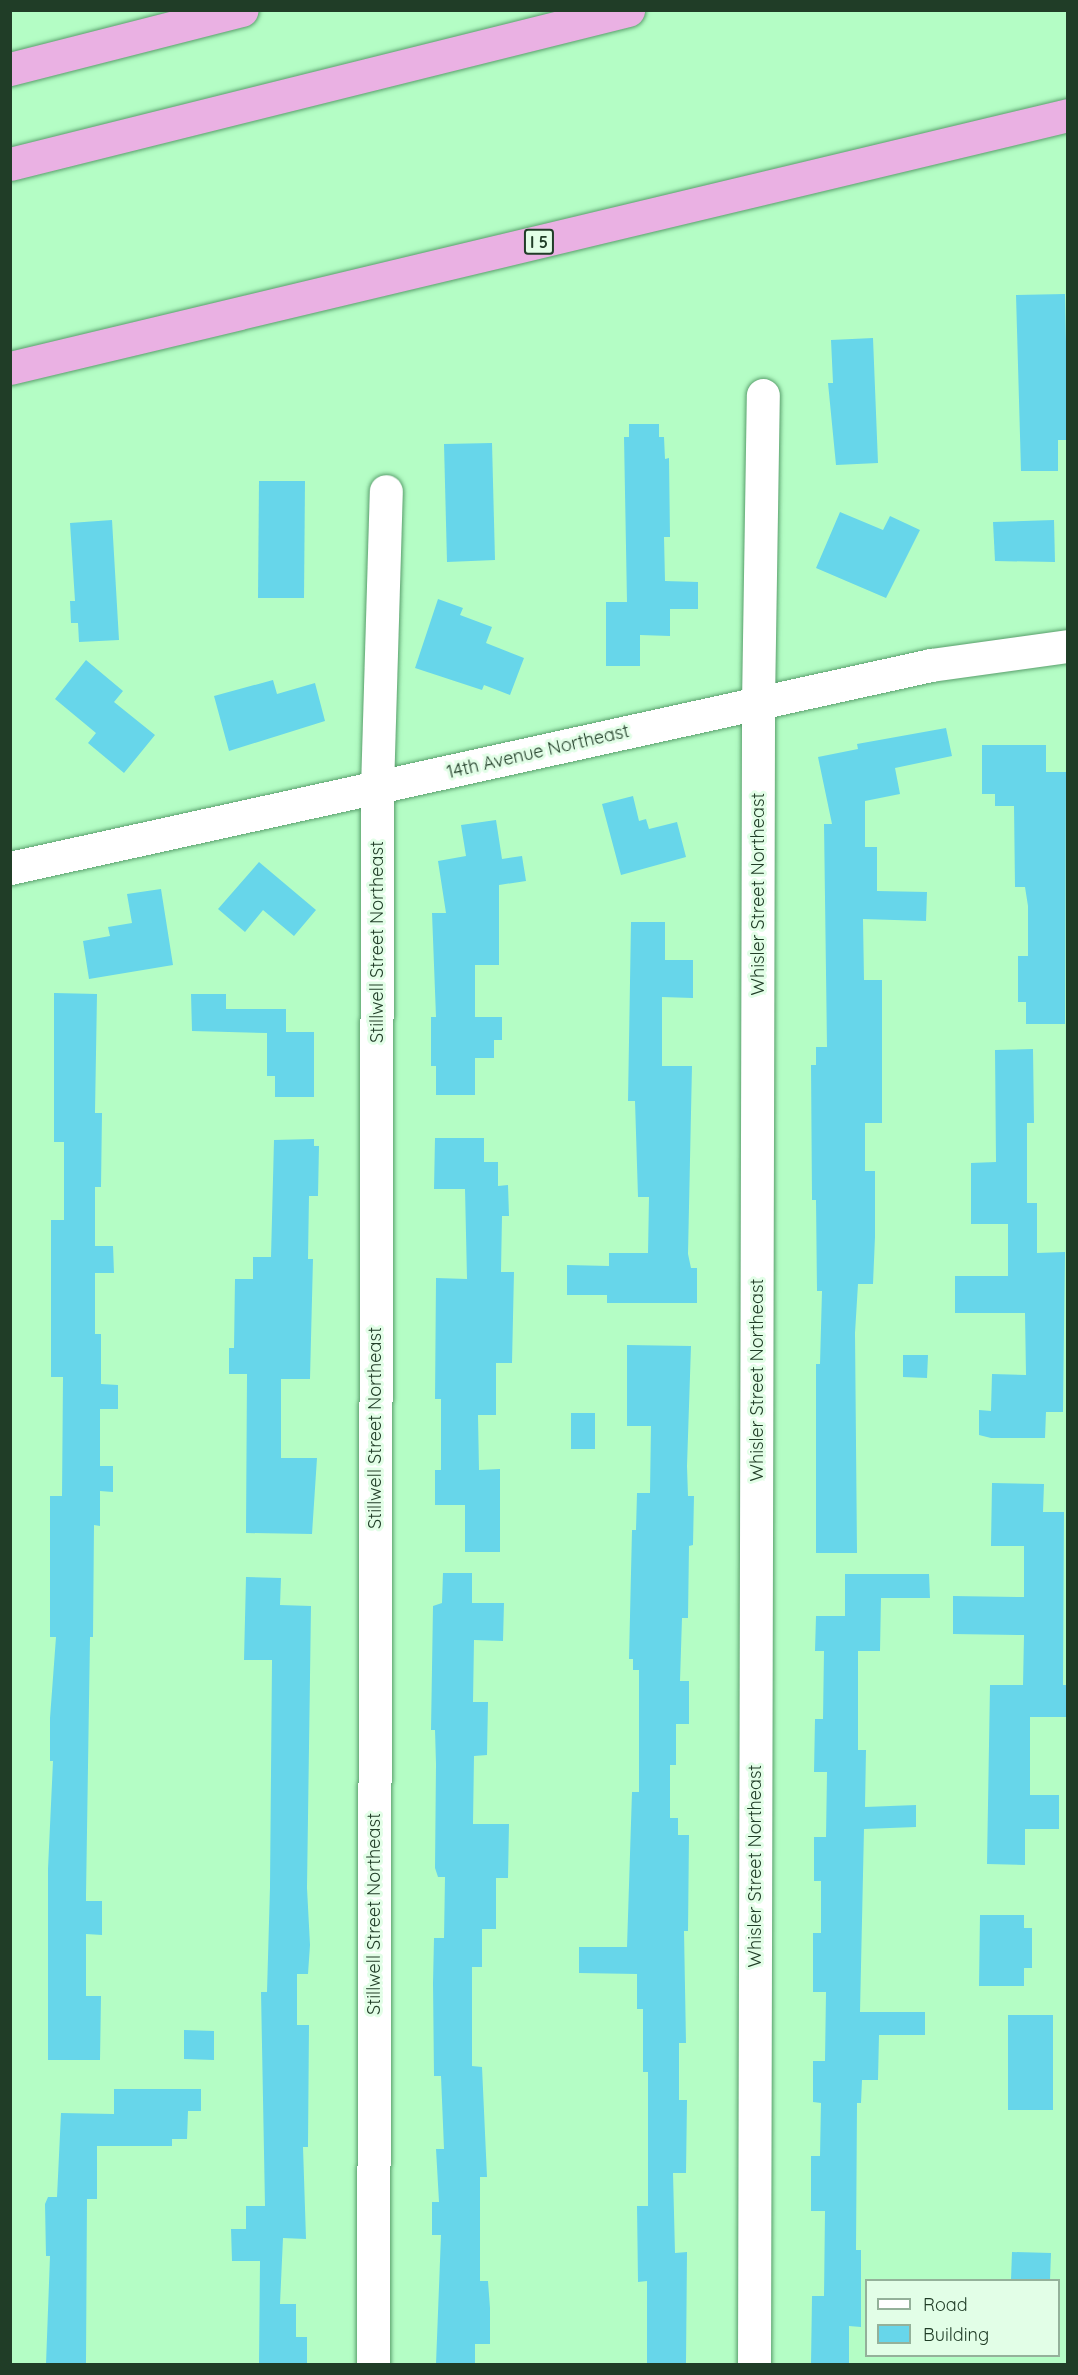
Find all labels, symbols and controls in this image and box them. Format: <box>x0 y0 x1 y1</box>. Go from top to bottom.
road number: I 5 <box>522 229 556 255</box>
street label: 14th Avenue Northeast <box>445 720 631 784</box>
street label: Whisler Street Northeast <box>747 793 769 995</box>
street label: Stillwell Street Northeast <box>366 841 388 1043</box>
street label: Whisler Street Northeast <box>746 1279 768 1481</box>
street label: Stillwell Street Northeast <box>364 1327 386 1529</box>
street label: Whisler Street Northeast <box>744 1765 766 1967</box>
street label: Stillwell Street Northeast <box>363 1813 385 2015</box>
legend <box>865 2279 1060 2357</box>
text: Road <box>923 2293 968 2316</box>
text: Building <box>923 2323 989 2346</box>

